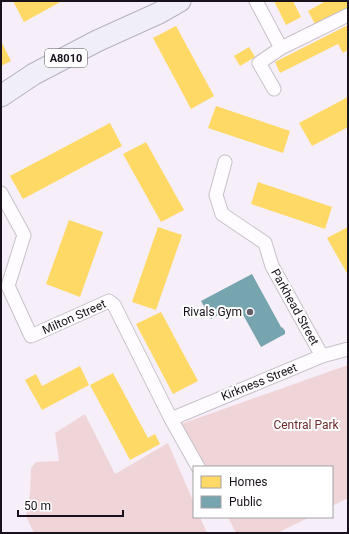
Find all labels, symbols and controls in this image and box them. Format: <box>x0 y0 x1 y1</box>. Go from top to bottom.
road number: A8010 <box>45 49 87 67</box>
street label: Parkhead Street <box>268 266 322 348</box>
street label: Milton Street <box>40 297 108 337</box>
place label: Rivals Gym <box>183 305 242 319</box>
marker: Rivals Gym <box>245 307 255 317</box>
street label: Kirkness Street <box>219 360 299 404</box>
park label: Central Park <box>273 418 339 432</box>
legend <box>193 466 333 518</box>
text: Homes <box>229 475 267 489</box>
scale bar <box>18 492 123 518</box>
text: Public <box>229 495 262 509</box>
text: 50 m <box>24 499 51 513</box>

